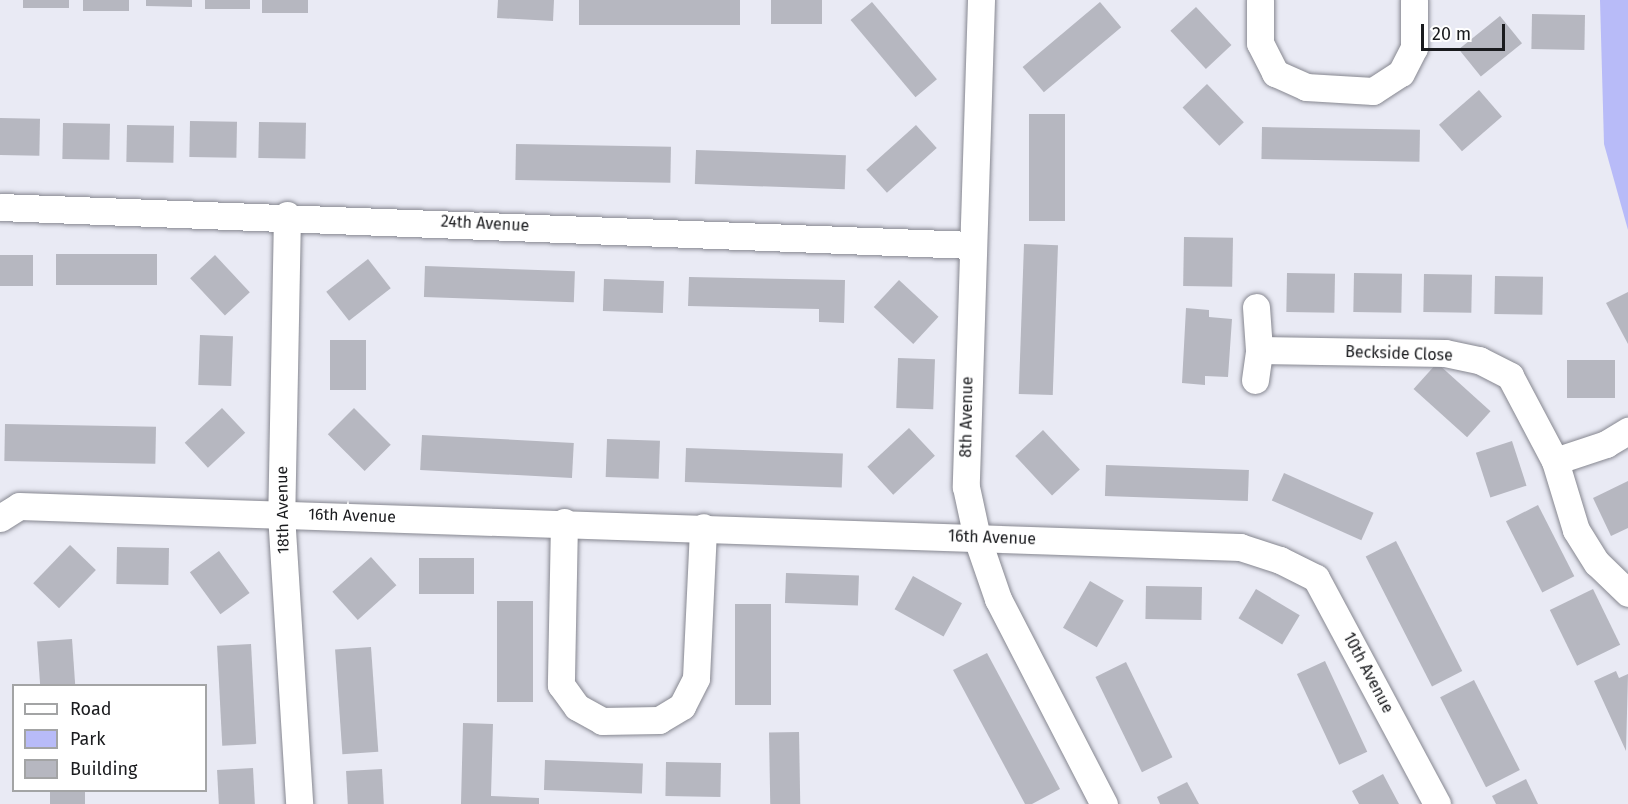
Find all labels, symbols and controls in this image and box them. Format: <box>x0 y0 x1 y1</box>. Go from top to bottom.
scale bar <box>1424 12 1508 50</box>
text: 20 m <box>1432 23 1471 45</box>
street label: 24th Avenue <box>440 212 530 236</box>
street label: Beckside Close <box>1345 343 1453 365</box>
street label: 8th Avenue <box>957 376 977 458</box>
street label: 18th Avenue <box>273 466 293 554</box>
street label: 16th Avenue <box>308 505 396 527</box>
street label: 16th Avenue <box>948 527 1036 549</box>
street label: 10th Avenue <box>1339 629 1397 717</box>
legend <box>12 684 207 792</box>
text: Road <box>70 698 112 720</box>
text: Park <box>70 728 105 750</box>
text: Building <box>70 758 137 780</box>

